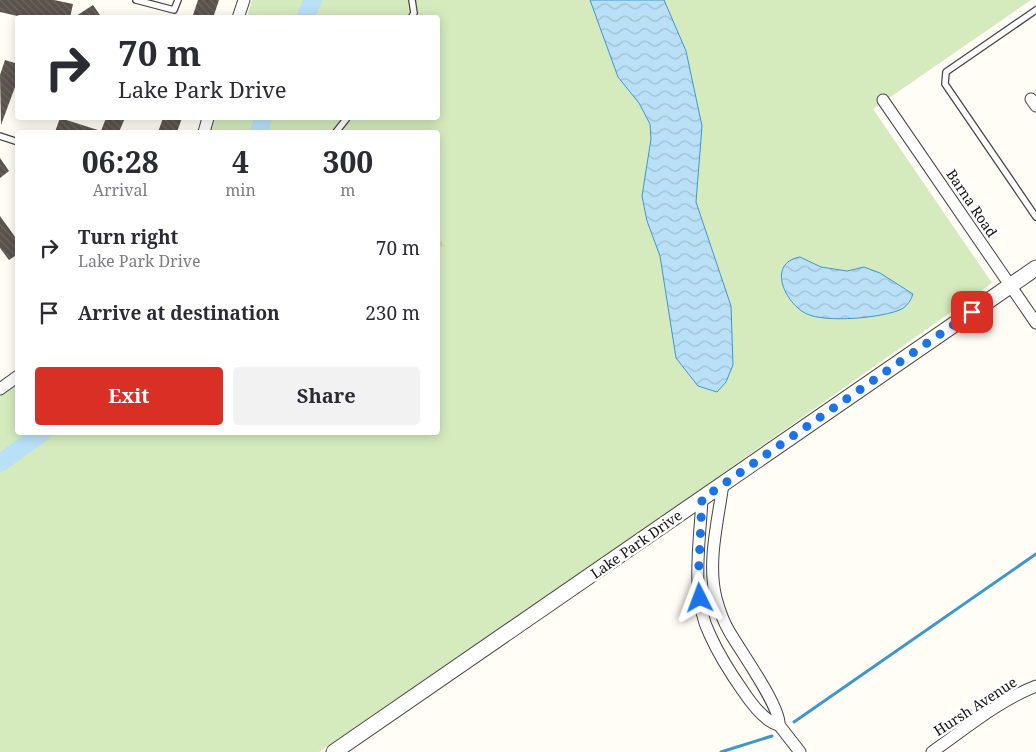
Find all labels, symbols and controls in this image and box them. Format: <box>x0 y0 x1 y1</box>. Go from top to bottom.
text: 70 m <box>118 29 201 76</box>
icon: right <box>35 35 100 100</box>
text: Lake Park Drive <box>118 74 287 104</box>
text: 06:28 <box>82 141 159 182</box>
text: 4 <box>232 141 249 182</box>
text: 300 <box>322 141 373 182</box>
street label: Barna Road <box>942 165 1002 241</box>
text: Arrival <box>93 179 147 201</box>
text: min <box>225 179 256 201</box>
text: m <box>340 179 355 201</box>
text: Turn right <box>78 224 178 250</box>
icon: right <box>35 234 63 262</box>
text: 70 m <box>376 235 420 261</box>
text: Lake Park Drive <box>78 250 201 272</box>
pin <box>951 291 993 333</box>
icon: arrive <box>958 298 986 326</box>
icon: arrive <box>35 299 63 327</box>
text: Arrive at destination <box>78 300 280 326</box>
text: 230 m <box>365 300 420 326</box>
button: Exit <box>35 367 223 425</box>
button: Share <box>233 367 420 425</box>
street label: Lake Park Drive <box>587 505 685 583</box>
position arrow <box>673 571 725 623</box>
street label: Hursh Avenue <box>930 672 1020 740</box>

